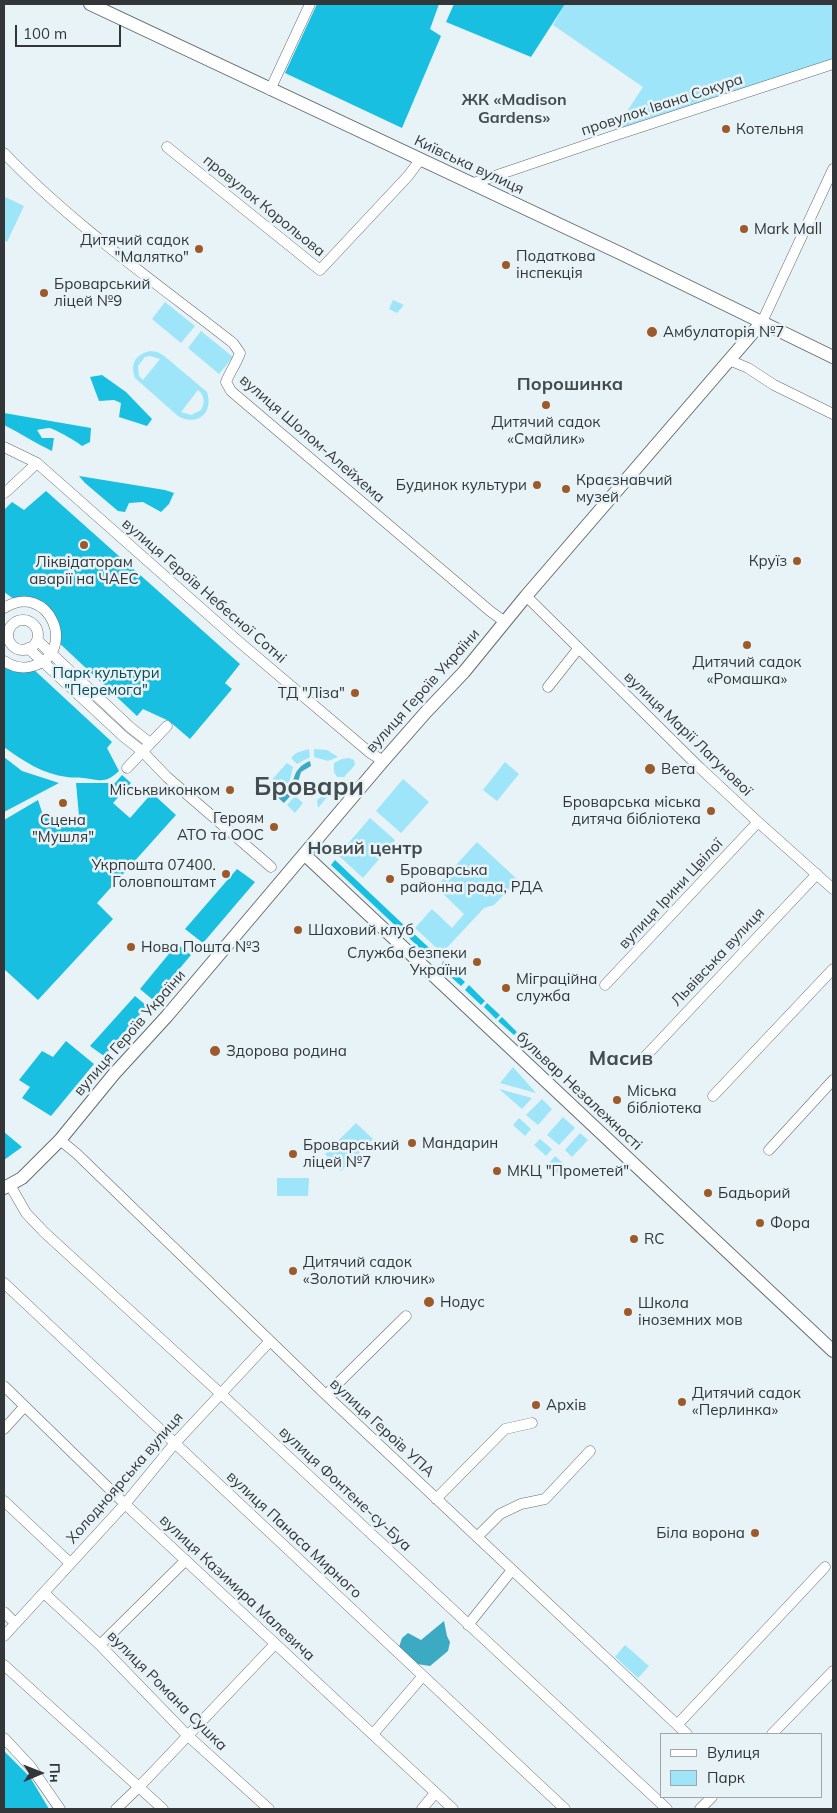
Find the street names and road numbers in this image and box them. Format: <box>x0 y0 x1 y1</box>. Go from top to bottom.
street label: провулок Івана Сокура <box>579 70 745 140</box>
street label: Київська вулиця <box>411 132 527 198</box>
street label: провулок Корольова <box>199 151 329 261</box>
street label: вулиця Шолом-Алейхема <box>236 371 388 507</box>
street label: вулиця Героїв Небесної Сотні <box>118 515 290 667</box>
street label: вулиця Героїв України <box>362 625 484 757</box>
street label: вулиця Марії Лагунової <box>620 668 756 800</box>
street label: вулиця Ірини Цвілої <box>615 835 727 953</box>
street label: Львівська вулиця <box>668 904 768 1010</box>
street label: вулиця Героїв України <box>70 966 190 1100</box>
street label: бульвар Незалежності <box>512 1028 646 1154</box>
street label: вулиця Героїв УПА <box>326 1375 438 1481</box>
street label: Холодноярська вулиця <box>63 1409 187 1547</box>
street label: вулиця Фонтене-су-Буа <box>275 1423 415 1555</box>
street label: вулиця Панаса Мирного <box>223 1468 365 1602</box>
street label: вулиця Казимира Малевича <box>156 1511 318 1665</box>
street label: вулиця Романа Сушка <box>103 1627 231 1755</box>

